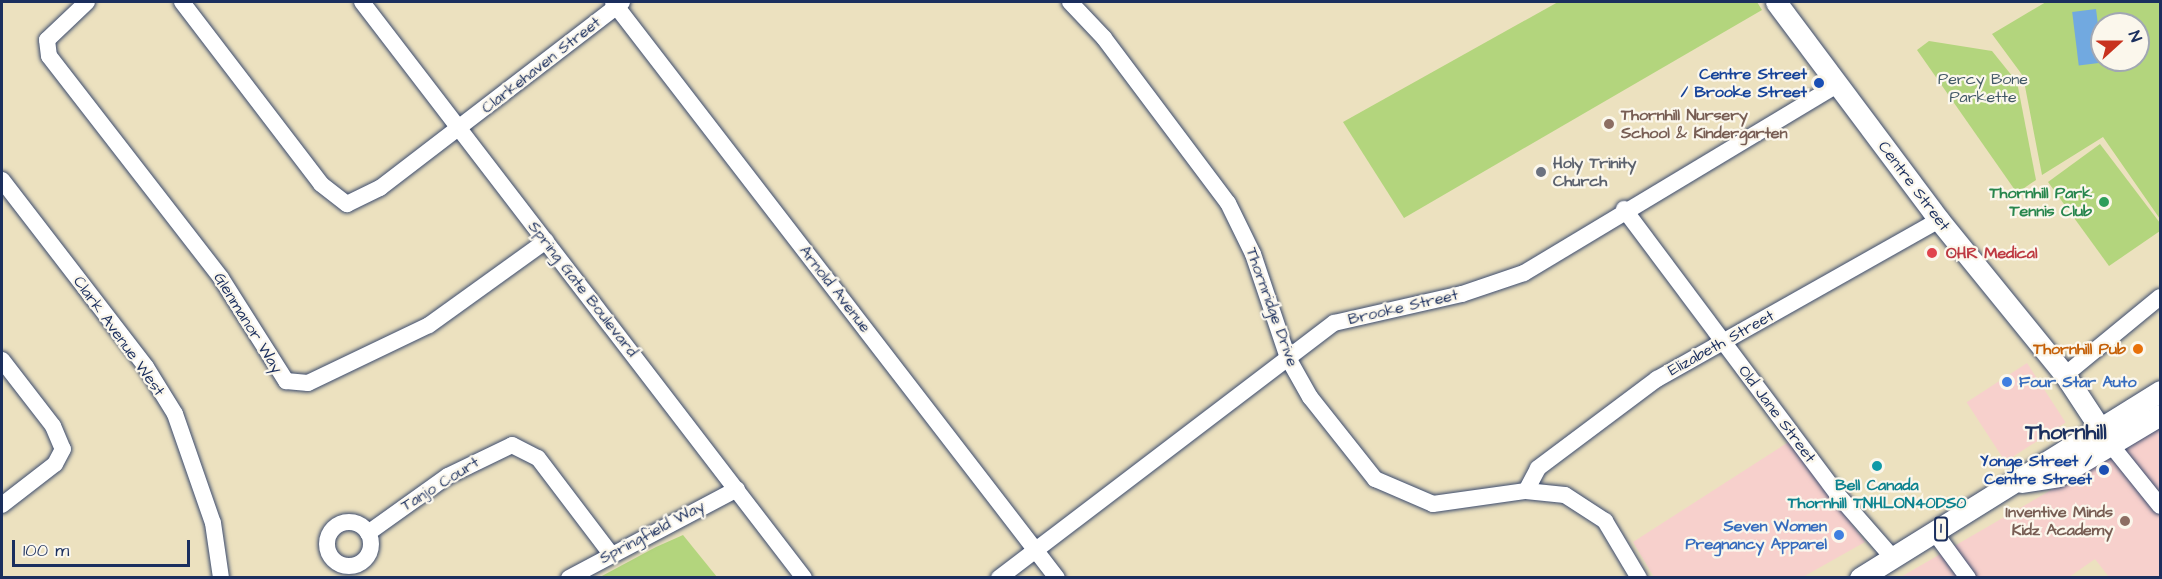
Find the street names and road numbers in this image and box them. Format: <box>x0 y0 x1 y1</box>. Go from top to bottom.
street label: Clarkehaven Street <box>478 12 604 118</box>
street label: Centre Street <box>1874 137 1954 235</box>
street label: Spring Gate Boulevard <box>524 217 642 361</box>
street label: Arnold Avenue <box>795 242 875 336</box>
street label: Thornridge Drive <box>1242 245 1302 369</box>
street label: Glenmanor Way <box>209 269 287 377</box>
street label: Clark Avenue West <box>69 272 169 400</box>
street label: Brooke Street <box>1346 285 1460 329</box>
street label: Elizabeth Street <box>1665 306 1777 380</box>
street label: Old Jane Street <box>1734 362 1820 466</box>
street label: Tanjo Court <box>398 453 482 515</box>
street label: Springfield Way <box>596 496 708 568</box>
road number: 1 <box>1934 517 1948 541</box>

